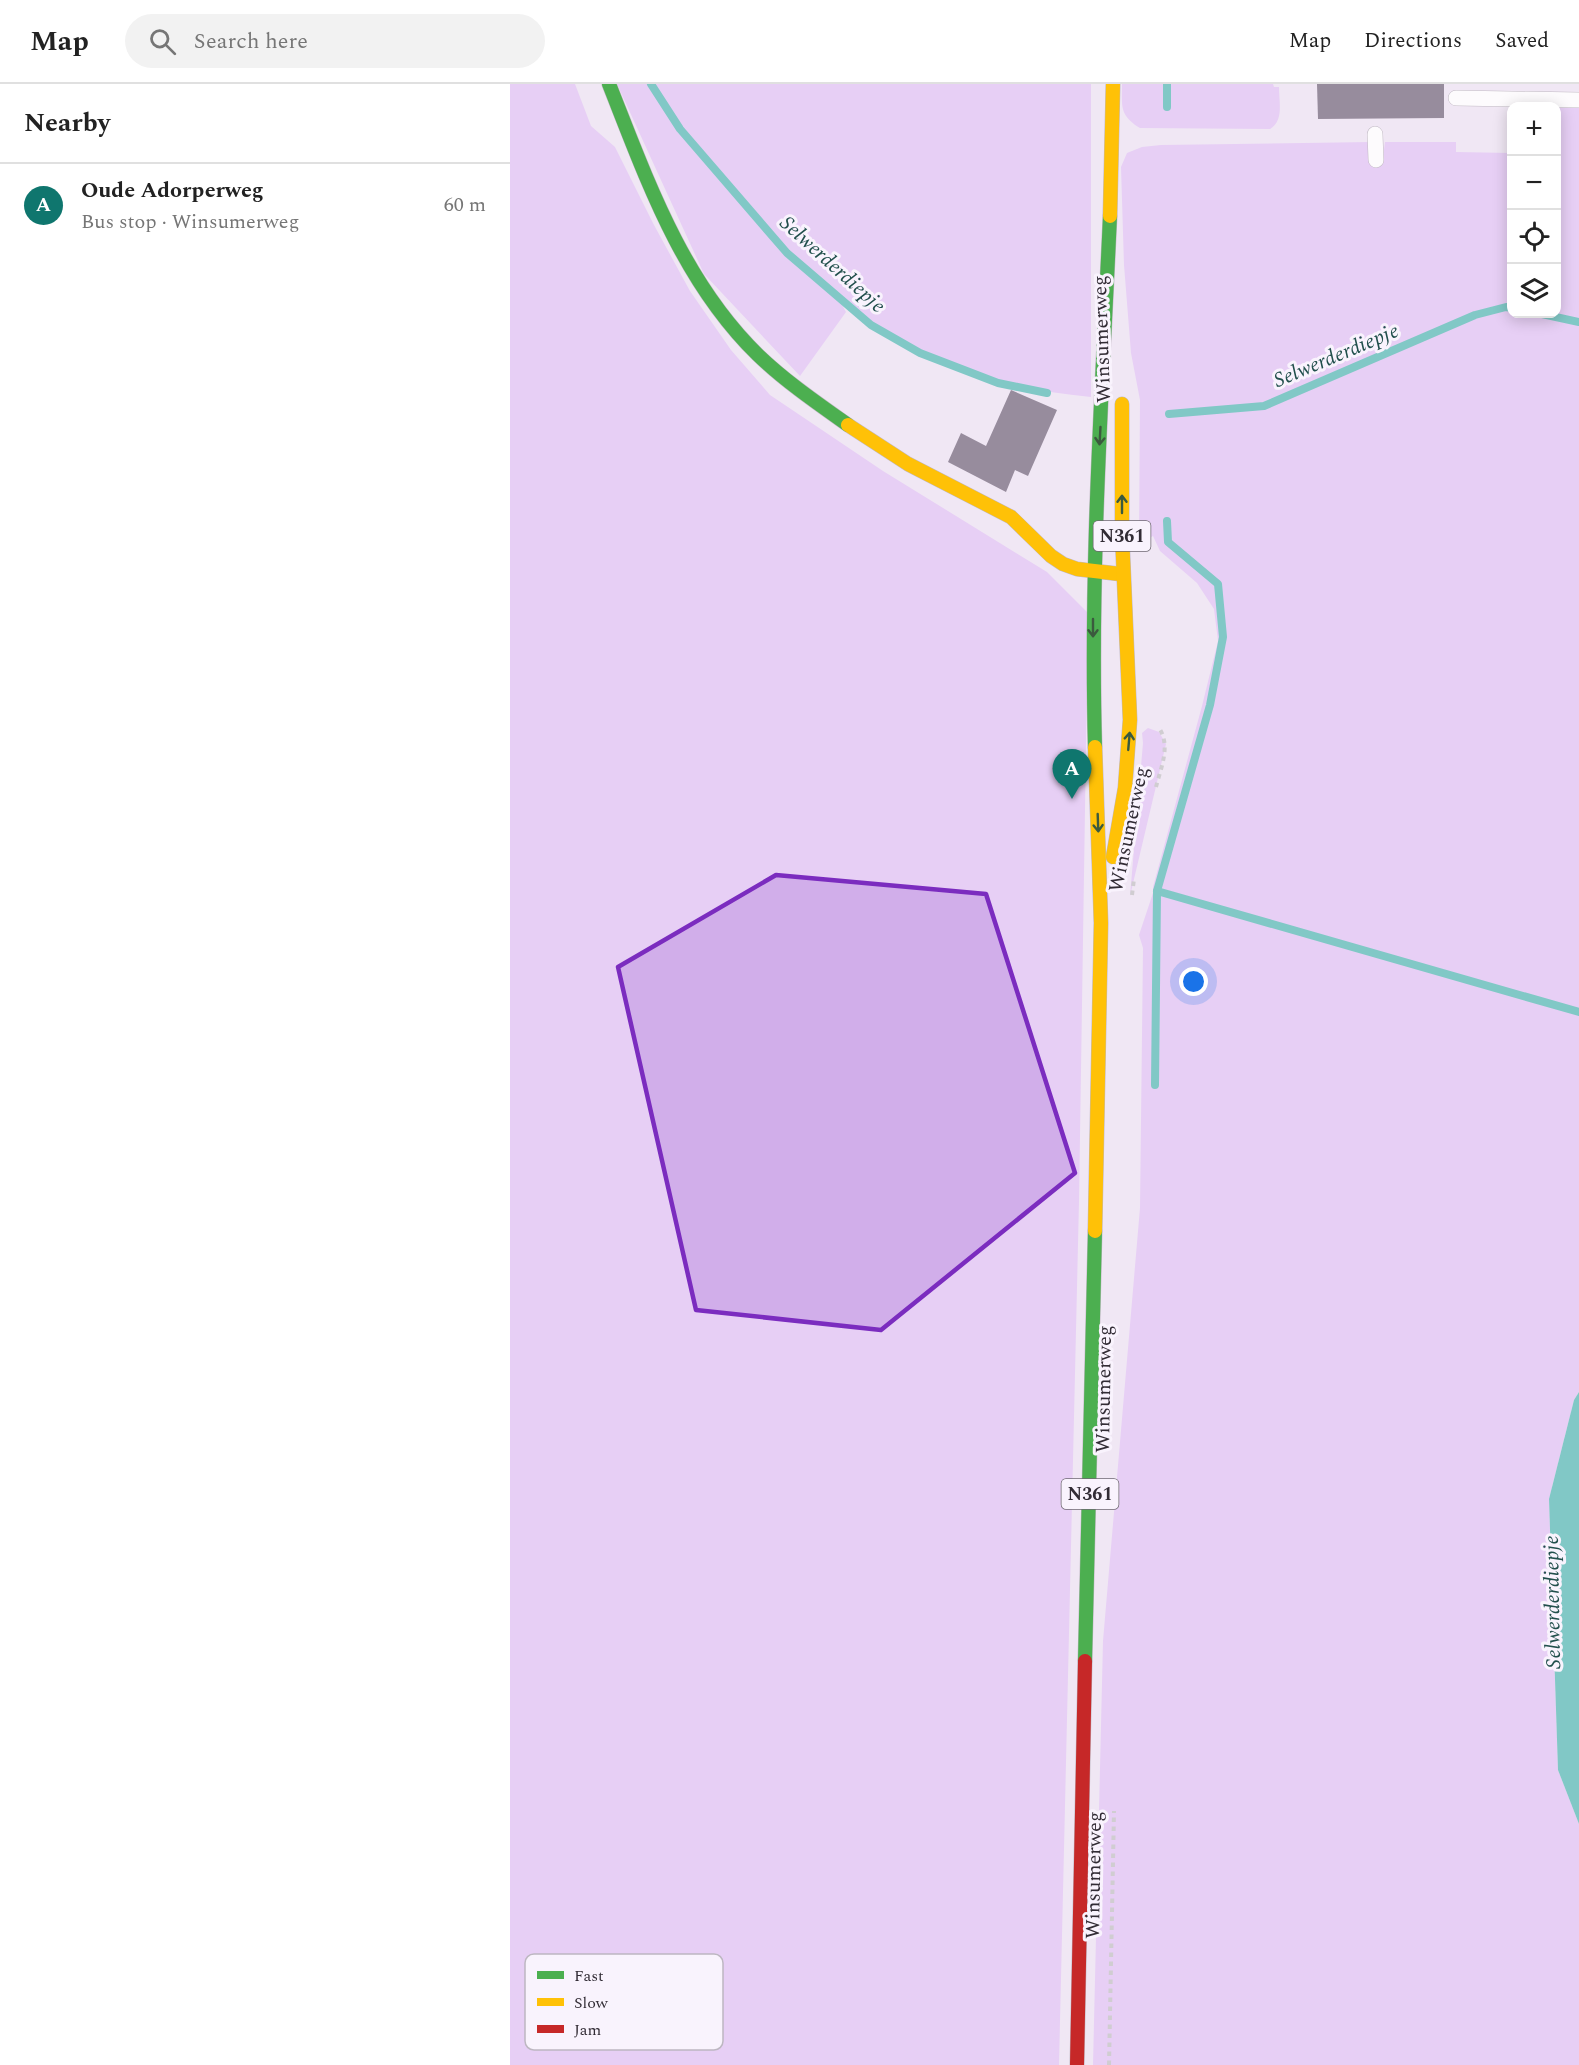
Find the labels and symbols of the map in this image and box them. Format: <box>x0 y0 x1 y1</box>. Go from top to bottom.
water label: Selwerderdiepje <box>772 208 893 321</box>
street label: Winsumerweg <box>1085 275 1119 403</box>
water label: Selwerderdiepje <box>1269 315 1404 397</box>
one-way arrow <box>1094 426 1105 446</box>
one-way arrow <box>1116 495 1128 515</box>
road number: N361 <box>1094 521 1150 551</box>
one-way arrow <box>1088 618 1099 638</box>
one-way arrow <box>1124 732 1135 752</box>
pin: A <box>1052 750 1092 799</box>
street label: Winsumerweg <box>1101 764 1157 895</box>
one-way arrow <box>1092 813 1104 833</box>
your location <box>1179 967 1208 996</box>
street label: Winsumerweg <box>1088 1325 1120 1453</box>
road number: N361 <box>1062 1479 1118 1509</box>
water label: Selwerderdiepje <box>1536 1535 1570 1669</box>
street label: Winsumerweg <box>1078 1811 1110 1939</box>
legend <box>525 1954 723 2050</box>
text: Fast <box>574 1964 604 1988</box>
text: Slow <box>574 1991 609 2015</box>
text: Jam <box>574 2018 602 2042</box>

